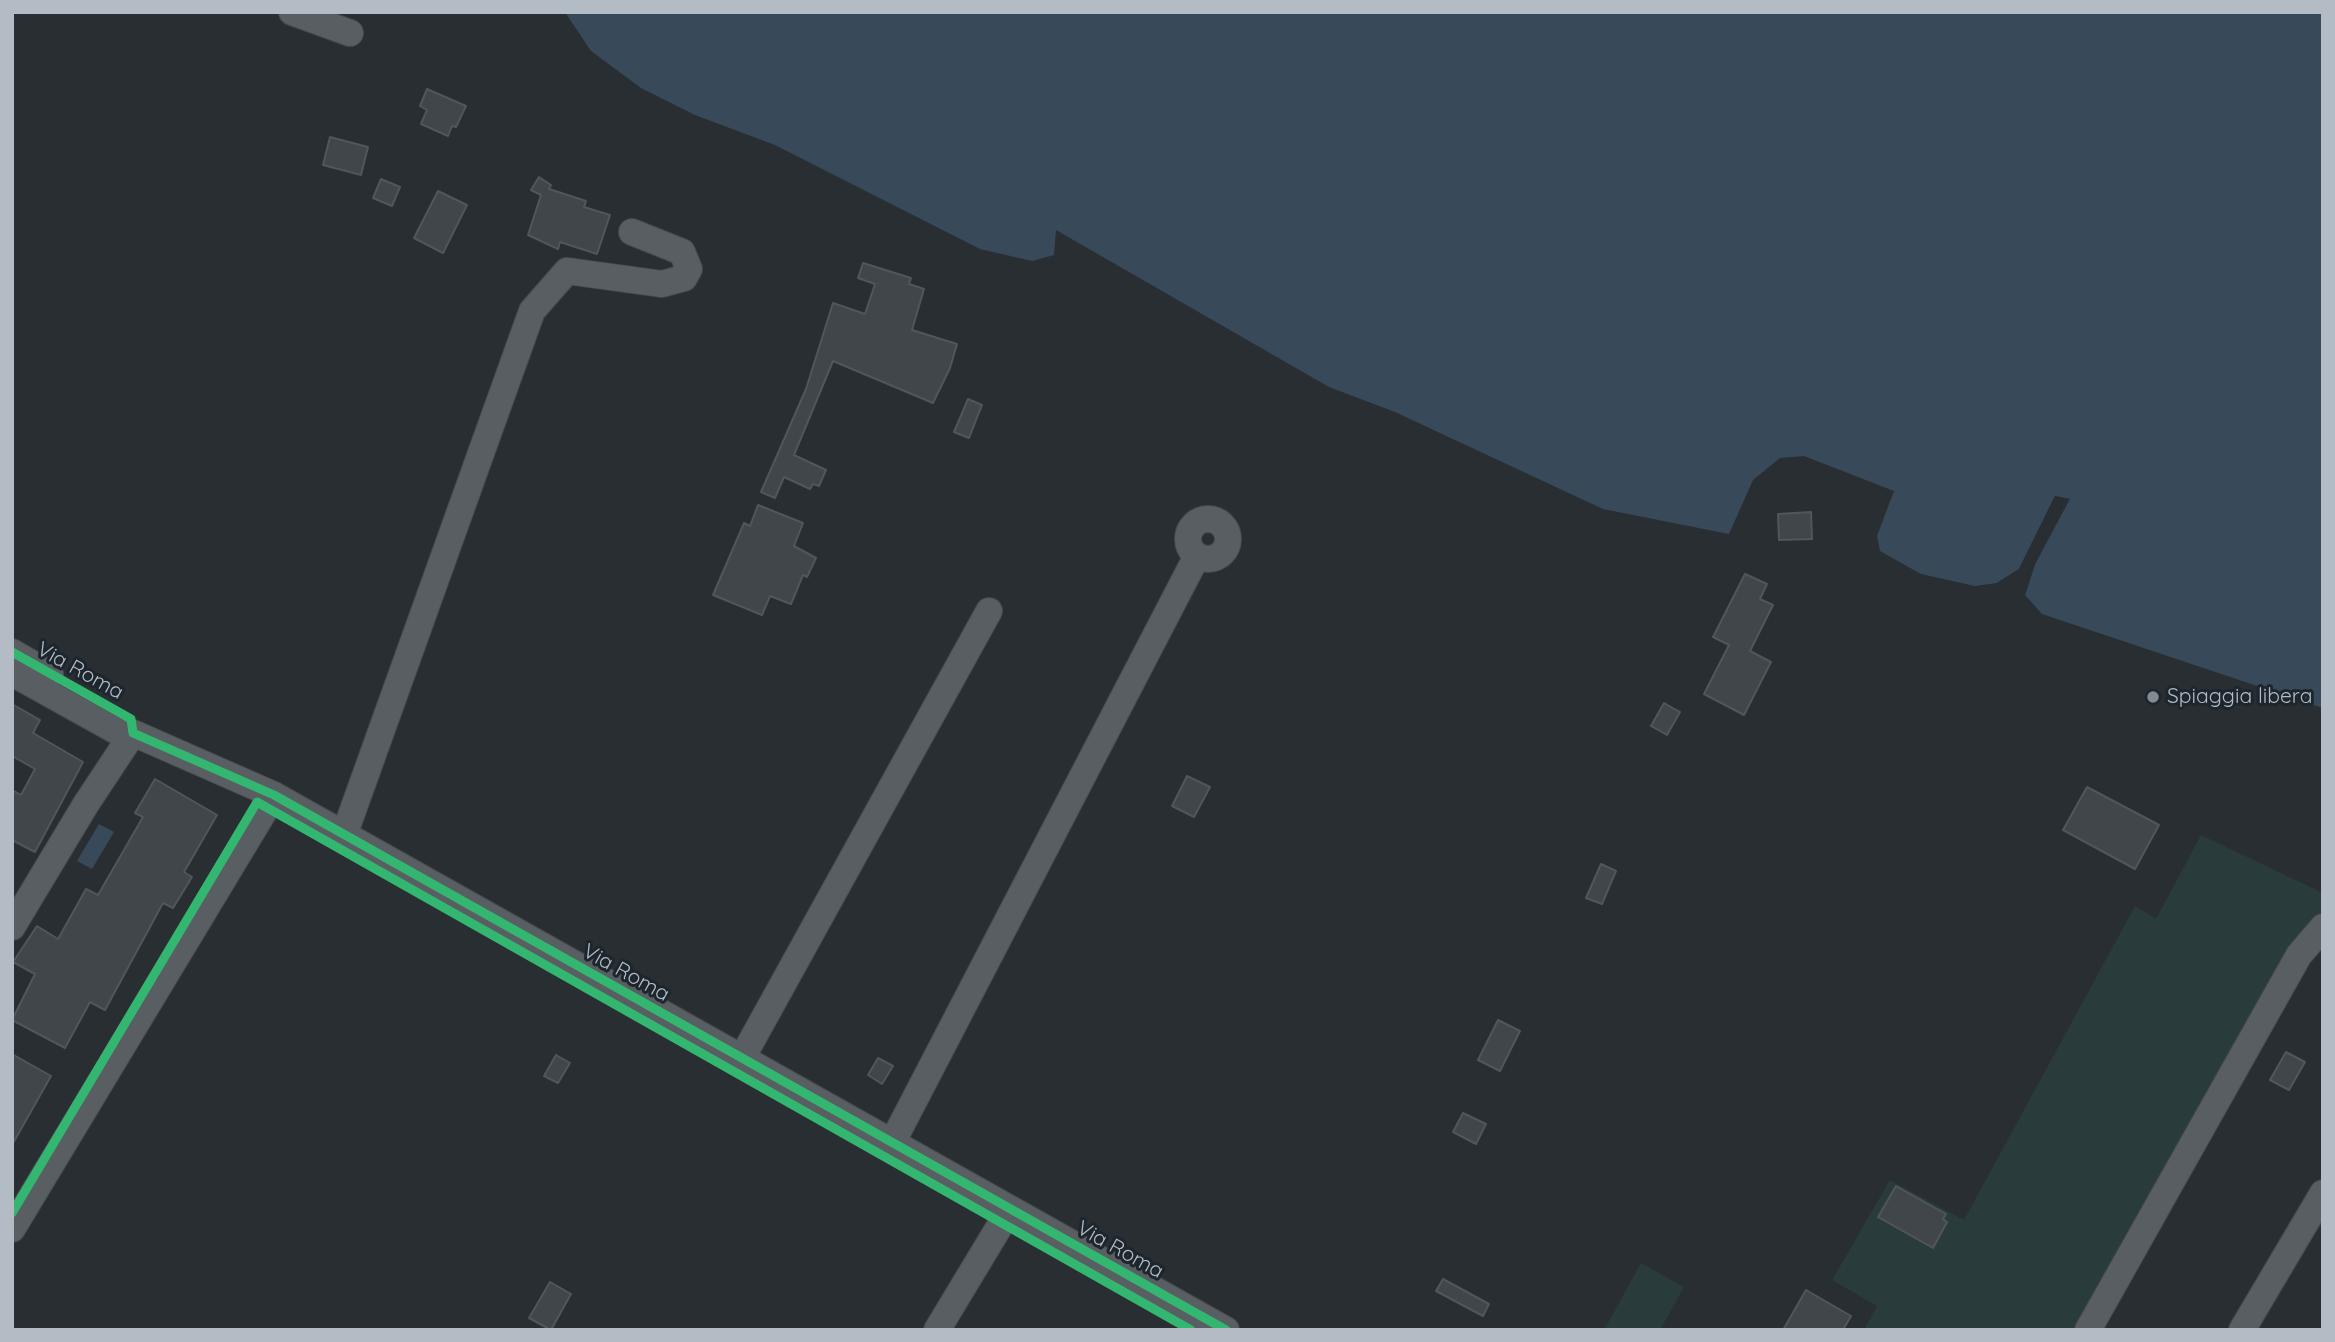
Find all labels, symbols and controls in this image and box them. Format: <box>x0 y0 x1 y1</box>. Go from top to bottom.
street label: Via Roma <box>32 637 128 705</box>
place label: Spiaggia libera <box>2167 684 2312 710</box>
marker: Spiaggia libera <box>2145 689 2161 705</box>
street label: Via Roma <box>578 939 674 1007</box>
street label: Via Roma <box>1072 1216 1168 1284</box>

